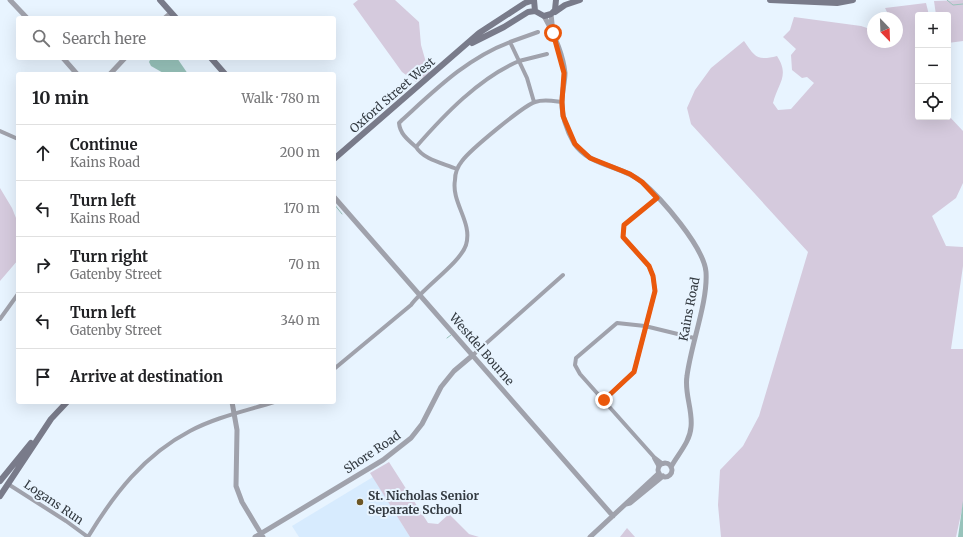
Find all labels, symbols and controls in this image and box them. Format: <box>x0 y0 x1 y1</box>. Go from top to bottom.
north arrow <box>867 12 903 48</box>
map controls <box>915 12 951 120</box>
button: + <box>915 12 951 48</box>
search box <box>16 16 336 60</box>
route start <box>544 24 562 42</box>
icon: search <box>30 27 52 49</box>
text: Search here <box>62 29 146 48</box>
button: − <box>915 48 951 84</box>
street label: Oxford Street West <box>346 54 438 136</box>
button: locate <box>915 84 951 120</box>
text: 10 min <box>32 87 89 109</box>
text: Walk · 780 m <box>241 90 320 107</box>
text: Continue <box>70 135 138 154</box>
icon: ahead <box>32 142 54 164</box>
text: 200 m <box>280 144 320 161</box>
text: Kains Road <box>70 154 140 171</box>
text: Turn left <box>70 191 136 210</box>
icon: left <box>32 198 54 220</box>
text: 170 m <box>283 200 320 217</box>
text: Kains Road <box>70 210 140 227</box>
text: Turn right <box>70 247 148 266</box>
icon: right <box>32 254 54 276</box>
text: 70 m <box>289 256 320 273</box>
text: Gatenby Street <box>70 266 162 283</box>
street label: Kains Road <box>675 276 703 342</box>
text: Turn left <box>70 303 136 322</box>
street label: Westdel Bourne <box>446 309 517 388</box>
icon: left <box>32 310 54 332</box>
text: 340 m <box>281 312 320 329</box>
text: Gatenby Street <box>70 322 162 339</box>
icon: arrive <box>32 366 54 388</box>
text: Arrive at destination <box>70 367 223 386</box>
route end <box>595 391 613 409</box>
street label: Shore Road <box>341 428 403 476</box>
street label: Logans Run <box>21 477 87 527</box>
place label: St. Nicholas Senior Separate School <box>368 488 479 517</box>
marker: St. Nicholas Senior Separate School <box>355 497 365 507</box>

